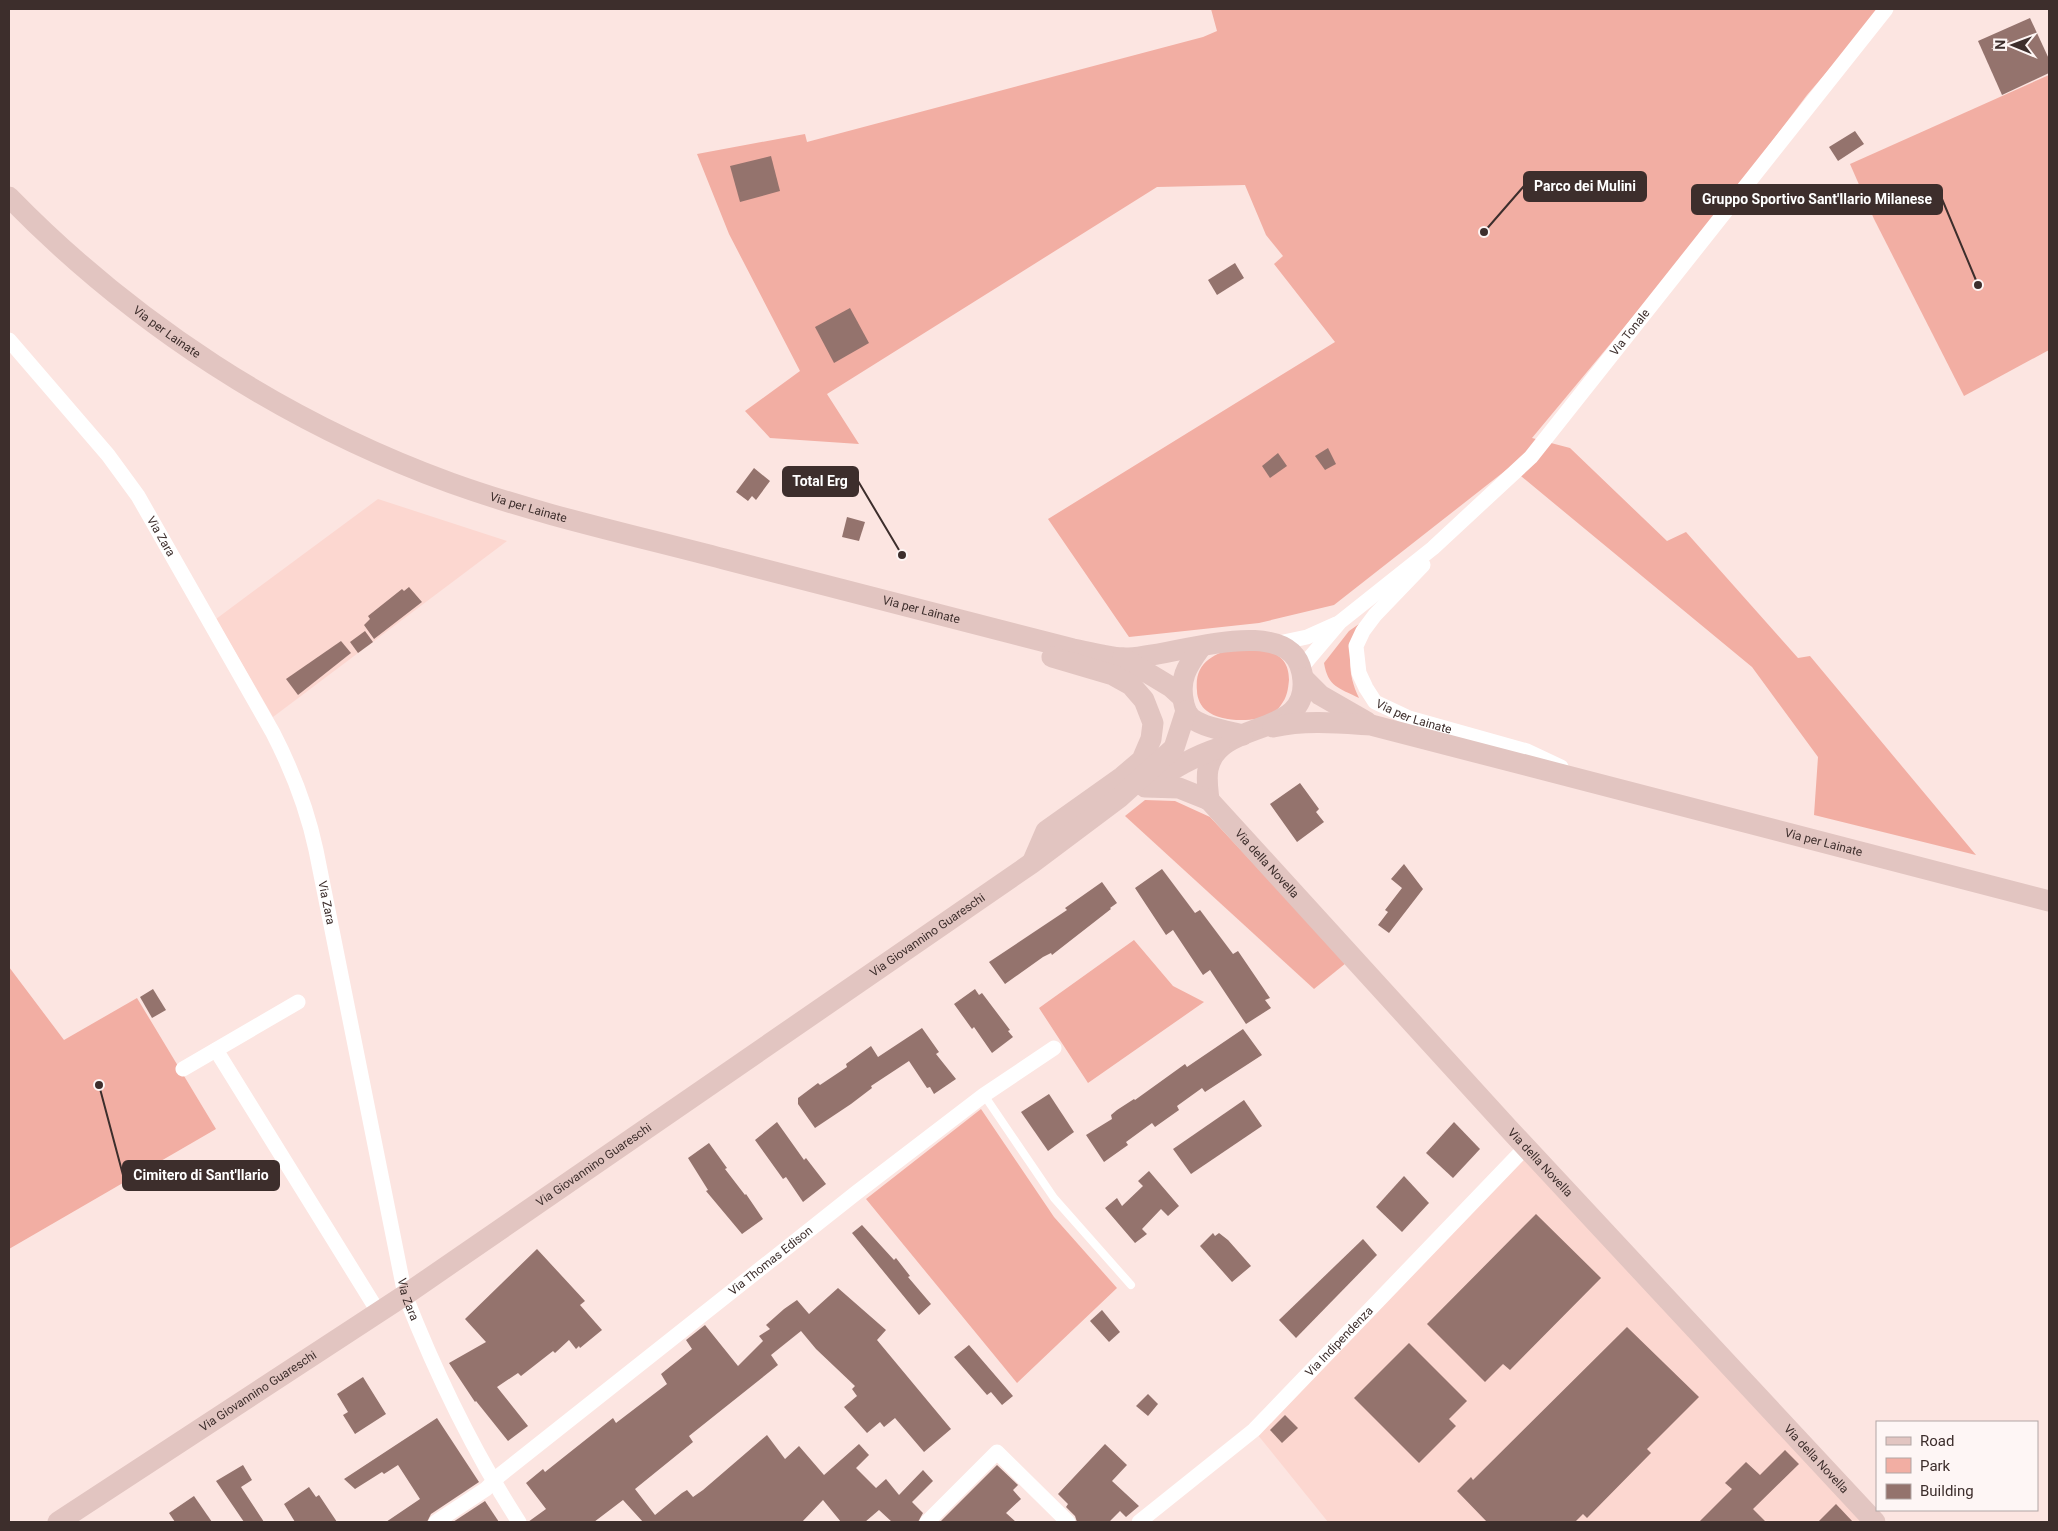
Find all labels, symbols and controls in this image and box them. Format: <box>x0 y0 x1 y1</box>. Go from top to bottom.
north arrow <box>1988 20 2038 70</box>
text: N <box>1992 40 2008 50</box>
callout: Parco dei Mulini <box>1524 172 1646 201</box>
text: Parco dei Mulini <box>1534 178 1636 194</box>
callout: Gruppo Sportivo Sant'Ilario Milanese <box>1692 185 1942 214</box>
text: Gruppo Sportivo Sant'Ilario Milanese <box>1702 191 1932 207</box>
street label: Via per Lainate <box>130 303 203 361</box>
street label: Via Tonale <box>1607 306 1653 358</box>
callout: Total Erg <box>783 467 858 496</box>
text: Total Erg <box>792 473 848 489</box>
street label: Via per Lainate <box>488 490 568 525</box>
street label: Via Zara <box>144 514 178 559</box>
street label: Via per Lainate <box>881 593 962 627</box>
street label: Via per Lainate <box>1374 696 1453 737</box>
street label: Via della Novella <box>1232 826 1302 901</box>
street label: Via per Lainate <box>1783 826 1864 859</box>
street label: Via Zara <box>315 880 338 926</box>
street label: Via Giovannino Guareschi <box>867 891 988 980</box>
street label: Via Giovannino Guareschi <box>534 1120 654 1209</box>
street label: Via della Novella <box>1505 1125 1575 1200</box>
callout: Cimitero di Sant'Ilario <box>123 1161 279 1190</box>
text: Cimitero di Sant'Ilario <box>133 1167 269 1183</box>
street label: Via Thomas Edison <box>726 1223 815 1298</box>
street label: Via Zara <box>395 1277 422 1323</box>
street label: Via Indipendenza <box>1302 1304 1376 1379</box>
street label: Via Giovannino Guareschi <box>197 1348 319 1434</box>
legend <box>1876 1421 2038 1511</box>
street label: Via della Novella <box>1781 1422 1851 1496</box>
text: Road <box>1920 1432 1954 1450</box>
text: Park <box>1920 1457 1951 1475</box>
text: Building <box>1920 1482 1974 1500</box>

